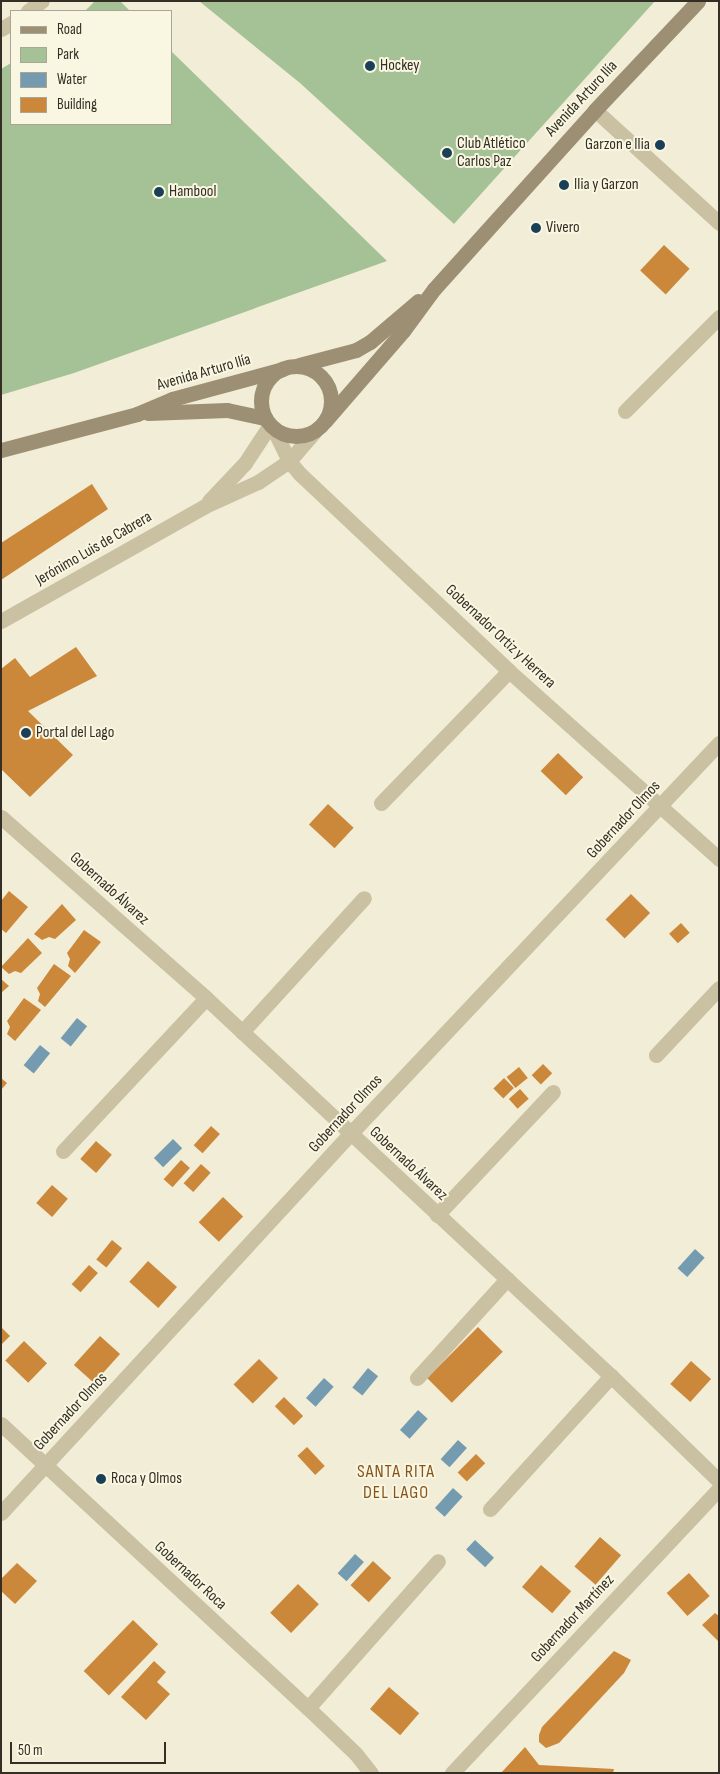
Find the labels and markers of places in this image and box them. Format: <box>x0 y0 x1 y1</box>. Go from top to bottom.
place label: Hockey <box>380 56 420 76</box>
marker: Hockey <box>364 60 376 72</box>
place label: Club Atlético Carlos Paz <box>457 134 526 172</box>
place label: Garzon e Ilia <box>585 135 650 155</box>
marker: Garzon e Ilia <box>654 139 666 151</box>
marker: Club Atlético Carlos Paz <box>441 147 453 159</box>
place label: Ilia y Garzon <box>574 175 639 195</box>
marker: Ilia y Garzon <box>558 179 570 191</box>
place label: Hambool <box>169 182 216 202</box>
marker: Hambool <box>153 186 165 198</box>
place label: Vivero <box>546 218 580 238</box>
marker: Vivero <box>530 222 542 234</box>
place label: Portal del Lago <box>36 723 114 743</box>
marker: Portal del Lago <box>20 727 32 739</box>
place label: Roca y Olmos <box>111 1469 182 1489</box>
marker: Roca y Olmos <box>95 1473 107 1485</box>

